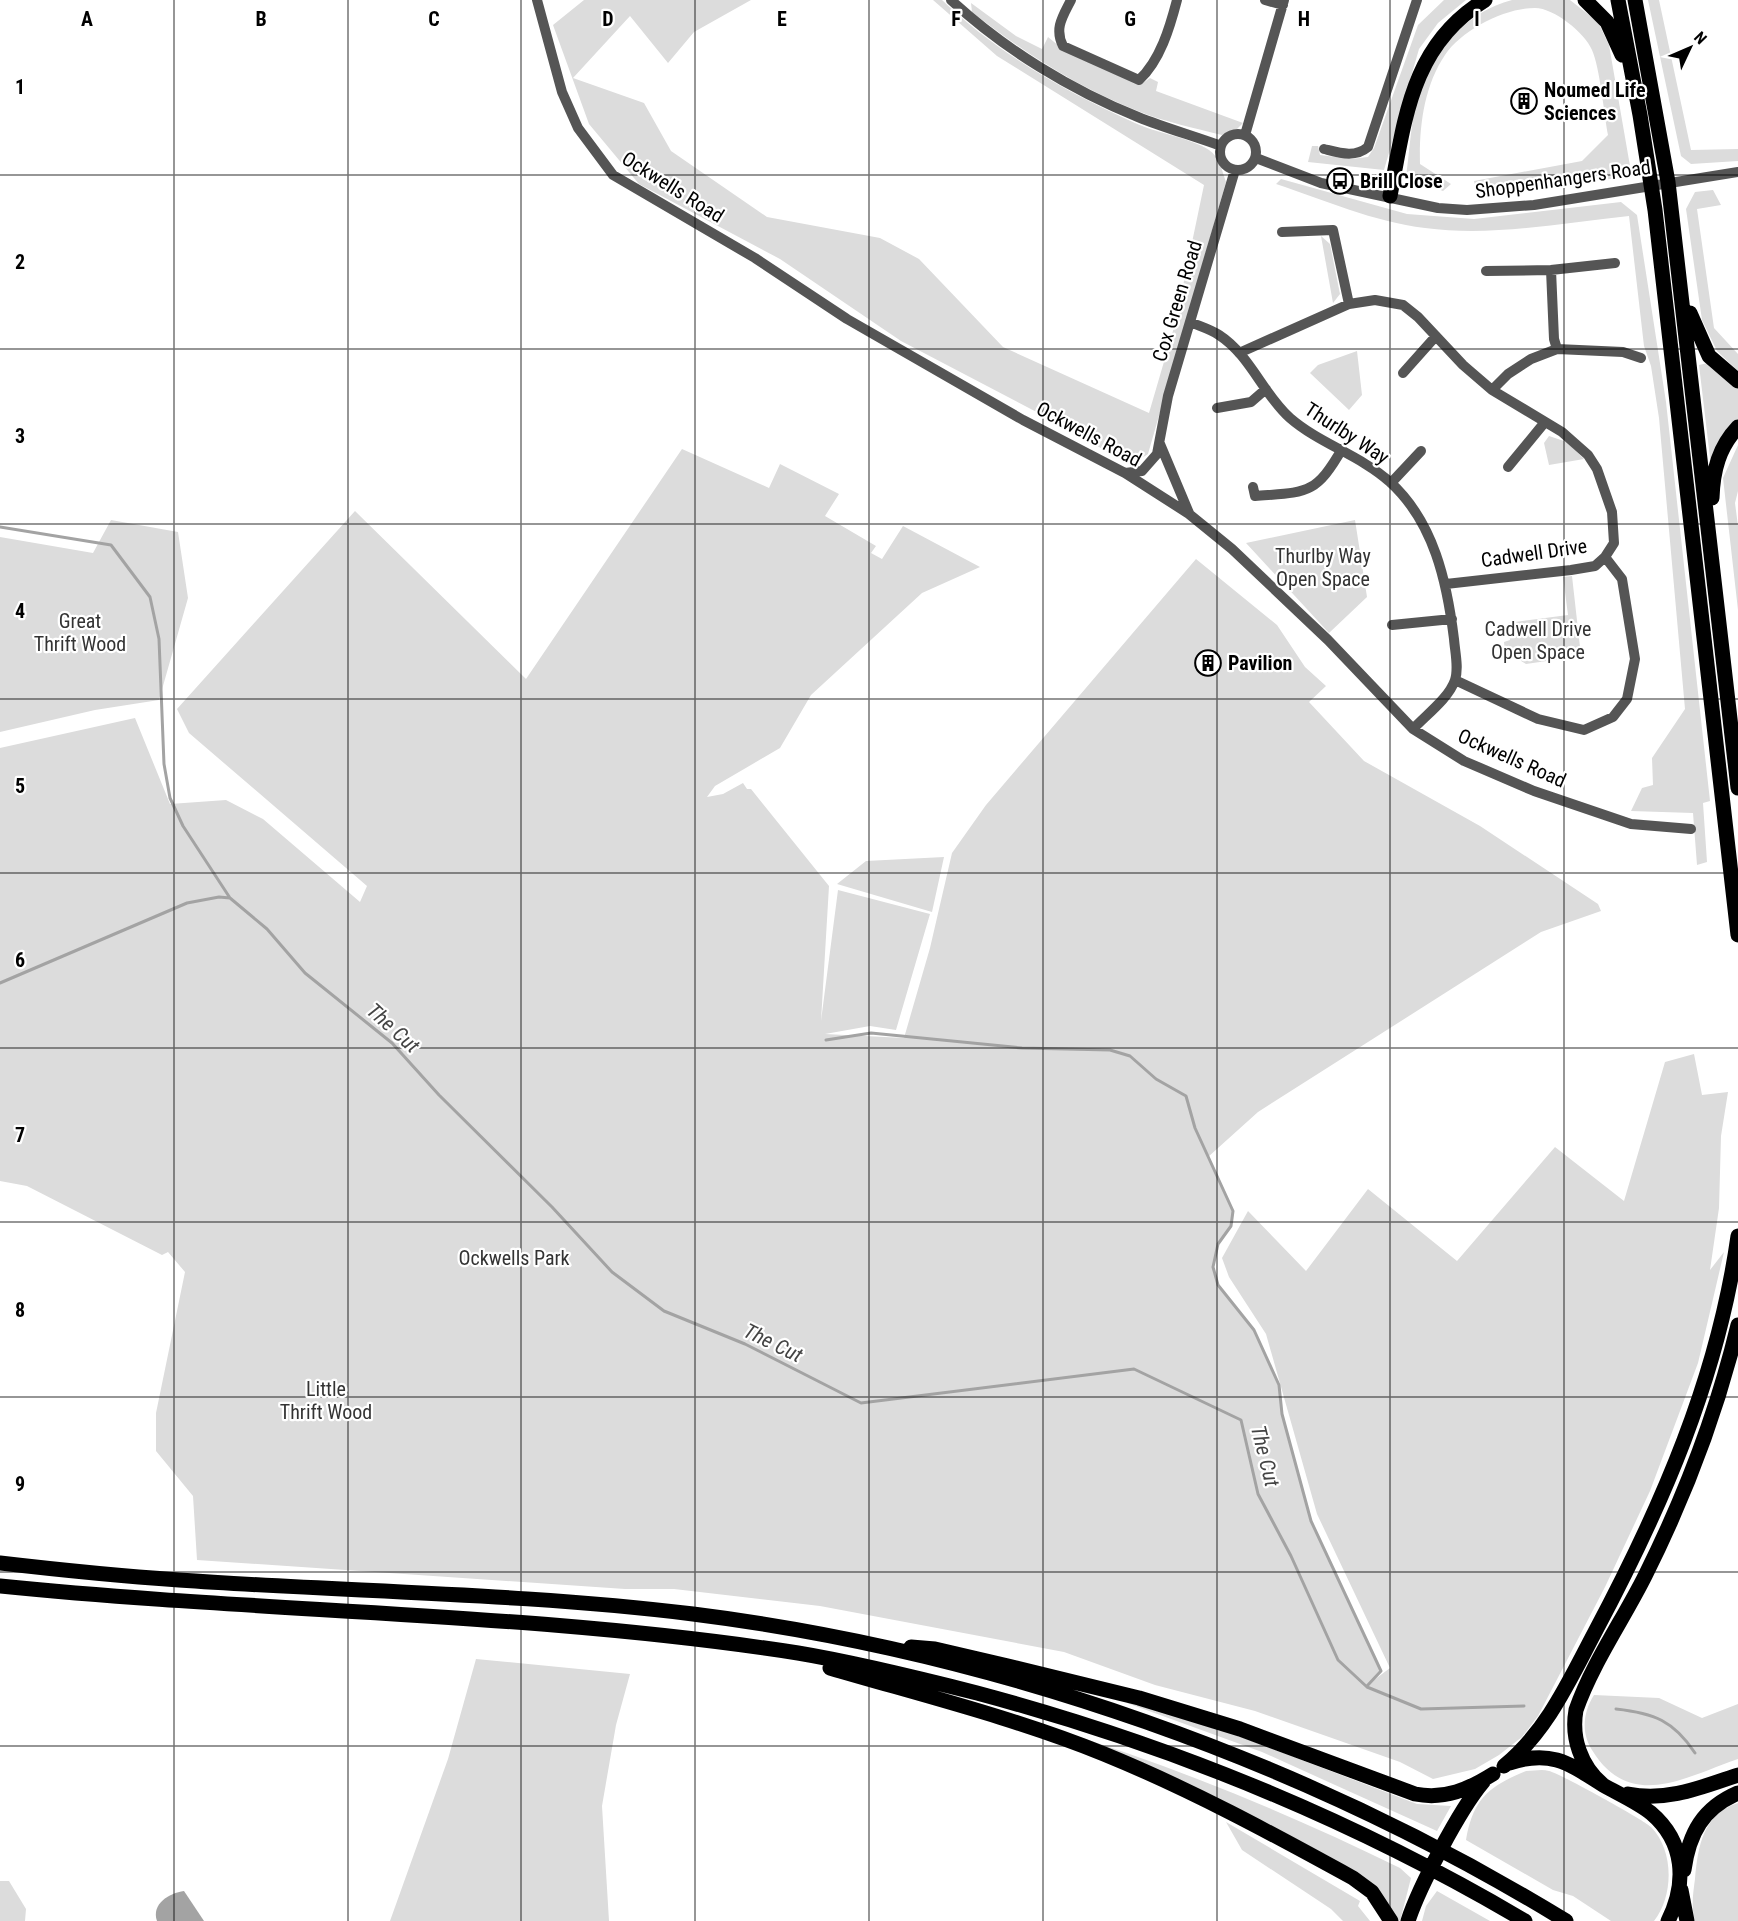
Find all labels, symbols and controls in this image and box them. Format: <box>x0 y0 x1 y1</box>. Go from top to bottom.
text: A <box>81 7 93 31</box>
text: B <box>255 7 267 31</box>
text: C <box>428 7 440 31</box>
text: D <box>602 7 614 31</box>
text: E <box>777 7 787 31</box>
text: F <box>951 7 961 31</box>
text: G <box>1124 7 1136 31</box>
text: H <box>1298 7 1310 31</box>
text: I <box>1474 7 1480 31</box>
north arrow <box>1660 18 1720 78</box>
text: N <box>1690 28 1711 48</box>
text: 1 <box>15 75 25 99</box>
place label: Noumed Life Sciences <box>1544 78 1645 125</box>
building icon: Noumed Life Sciences <box>1509 86 1539 116</box>
street label: Ockwells Road <box>618 146 728 228</box>
street label: Shoppenhangers Road <box>1474 155 1652 203</box>
bus stop icon: Brill Close <box>1325 166 1355 196</box>
place label: Brill Close <box>1360 169 1443 193</box>
street label: Cox Green Road <box>1147 238 1207 364</box>
text: 2 <box>15 250 25 274</box>
street label: Ockwells Road <box>1032 396 1146 472</box>
street label: Thurlby Way <box>1300 397 1394 469</box>
text: 3 <box>15 424 25 448</box>
street label: Cadwell Drive <box>1479 534 1589 572</box>
park label: Thurlby Way Open Space <box>1275 544 1371 591</box>
text: 4 <box>15 599 25 623</box>
park label: Great Thrift Wood <box>34 609 126 656</box>
park label: Cadwell Drive Open Space <box>1485 617 1591 664</box>
building icon: Pavilion <box>1193 648 1223 678</box>
place label: Pavilion <box>1228 651 1292 675</box>
street label: Ockwells Road <box>1454 724 1570 792</box>
text: 5 <box>15 774 25 798</box>
text: 6 <box>15 948 25 972</box>
water label: The Cut <box>362 998 425 1058</box>
text: 7 <box>15 1123 25 1147</box>
park label: Ockwells Park <box>458 1246 570 1270</box>
text: 8 <box>15 1298 25 1322</box>
water label: The Cut <box>740 1319 807 1368</box>
park label: Little Thrift Wood <box>280 1377 372 1424</box>
water label: The Cut <box>1246 1423 1284 1490</box>
text: 9 <box>15 1472 25 1496</box>

